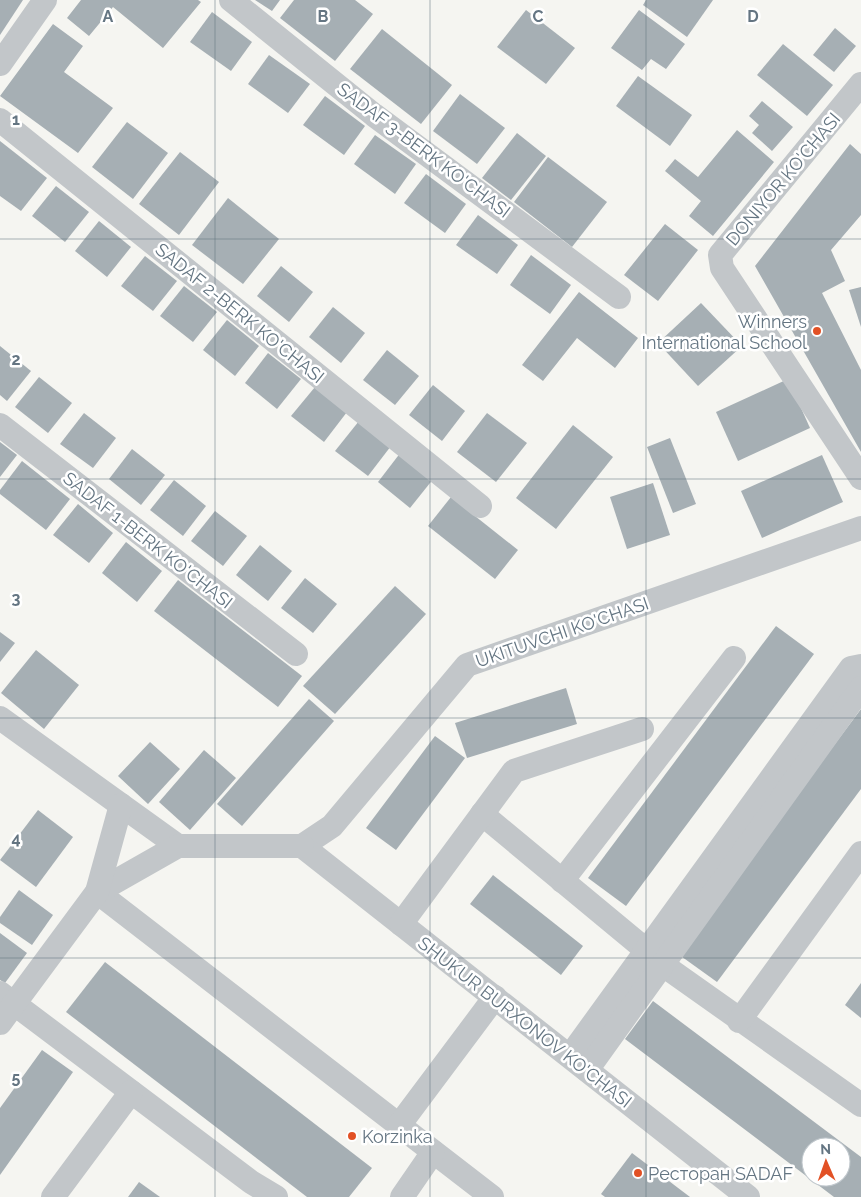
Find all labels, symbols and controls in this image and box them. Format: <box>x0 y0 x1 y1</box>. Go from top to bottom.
text: A <box>103 7 114 26</box>
text: B <box>318 7 329 26</box>
text: C <box>533 7 544 26</box>
text: D <box>747 7 759 26</box>
street label: SADAF 3-BERK KO'CHASI <box>333 78 515 222</box>
street label: DONIYOR KO'CHASI <box>721 109 845 249</box>
text: 1 <box>12 110 20 129</box>
street label: SADAF 2-BERK KO'CHASI <box>151 239 329 387</box>
place label: Winners International School <box>642 311 807 353</box>
marker: Winners International School <box>811 325 823 337</box>
text: 2 <box>11 350 21 369</box>
street label: SADAF 1-BERK KO'CHASI <box>59 467 237 613</box>
text: 3 <box>12 589 21 608</box>
street label: UKITUVCHI KO'CHASI <box>473 593 651 671</box>
text: 4 <box>11 829 21 848</box>
street label: SHUKUR BURXONOV KO'CHASI <box>414 932 636 1112</box>
text: 5 <box>12 1068 21 1087</box>
place label: Korzinka <box>362 1126 433 1147</box>
marker: Korzinka <box>346 1130 358 1142</box>
north arrow <box>801 1137 851 1187</box>
text: N <box>820 1141 831 1157</box>
place label: Ресторан SADAF <box>648 1163 793 1184</box>
marker: Ресторан SADAF <box>632 1167 644 1179</box>

